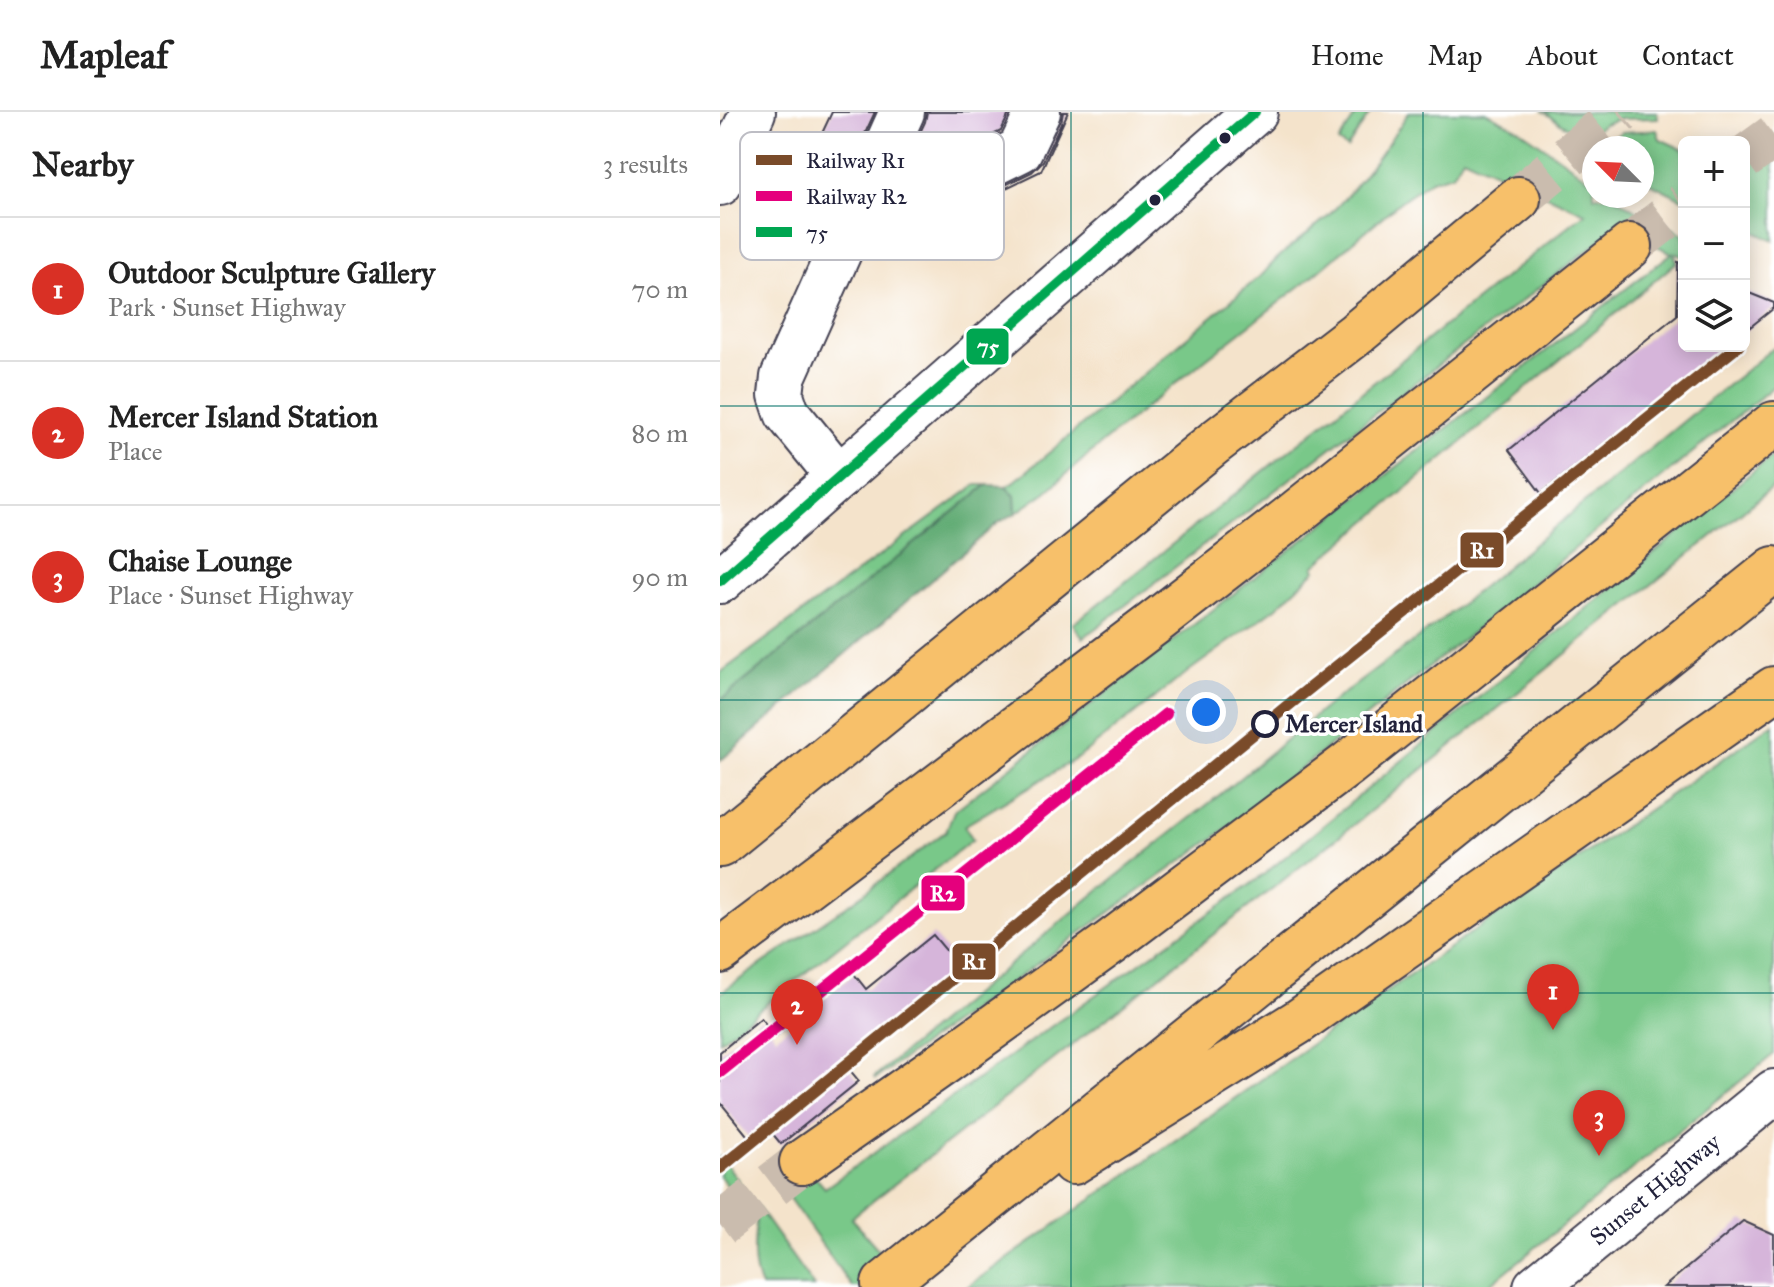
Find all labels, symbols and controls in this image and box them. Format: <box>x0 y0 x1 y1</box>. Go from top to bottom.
text: Mapleaf <box>40 32 169 78</box>
text: Home <box>1311 38 1384 73</box>
text: Map <box>1428 38 1482 73</box>
text: About <box>1526 38 1598 73</box>
text: Contact <box>1642 38 1734 73</box>
unlabelled marker <box>1217 130 1233 146</box>
legend <box>740 132 1004 260</box>
north arrow <box>1582 136 1654 208</box>
map controls <box>1678 136 1750 352</box>
button: + <box>1678 136 1750 208</box>
text: Nearby <box>32 144 134 185</box>
text: Railway R1 <box>806 147 905 174</box>
text: 3 results <box>603 148 688 180</box>
text: Railway R2 <box>806 183 907 210</box>
unlabelled marker <box>1147 192 1163 208</box>
button: − <box>1678 208 1750 280</box>
text: 75 <box>806 219 828 246</box>
text: Outdoor Sculpture Gallery <box>108 255 435 291</box>
text: 1 <box>53 273 63 305</box>
text: 70 m <box>632 273 688 305</box>
button: layers <box>1678 280 1750 352</box>
text: Park · Sunset Highway <box>108 291 346 323</box>
line badge: 75 <box>965 327 1010 366</box>
text: 75 <box>977 333 1000 360</box>
text: Mercer Island Station <box>108 399 378 435</box>
text: 2 <box>52 417 64 449</box>
text: 80 m <box>632 417 688 449</box>
text: Place <box>108 435 163 467</box>
line badge: R1 <box>1459 531 1505 569</box>
text: R1 <box>1470 537 1494 564</box>
text: Chaise Lounge <box>108 543 292 579</box>
text: 3 <box>53 561 63 593</box>
text: 90 m <box>631 561 688 593</box>
text: Place · Sunset Highway <box>108 579 353 611</box>
your location <box>1186 692 1226 732</box>
place label: Mercer Island <box>1285 709 1424 739</box>
marker: Mercer Island <box>1252 711 1278 737</box>
line badge: R2 <box>920 874 966 912</box>
text: R2 <box>930 880 957 907</box>
line badge: R1 <box>951 942 997 981</box>
text: R1 <box>962 948 986 975</box>
pin: 1 <box>1527 964 1579 1030</box>
pin: 2 <box>771 979 823 1045</box>
pin: 3 <box>1573 1090 1625 1156</box>
street label: Sunset Highway <box>1584 1126 1727 1252</box>

